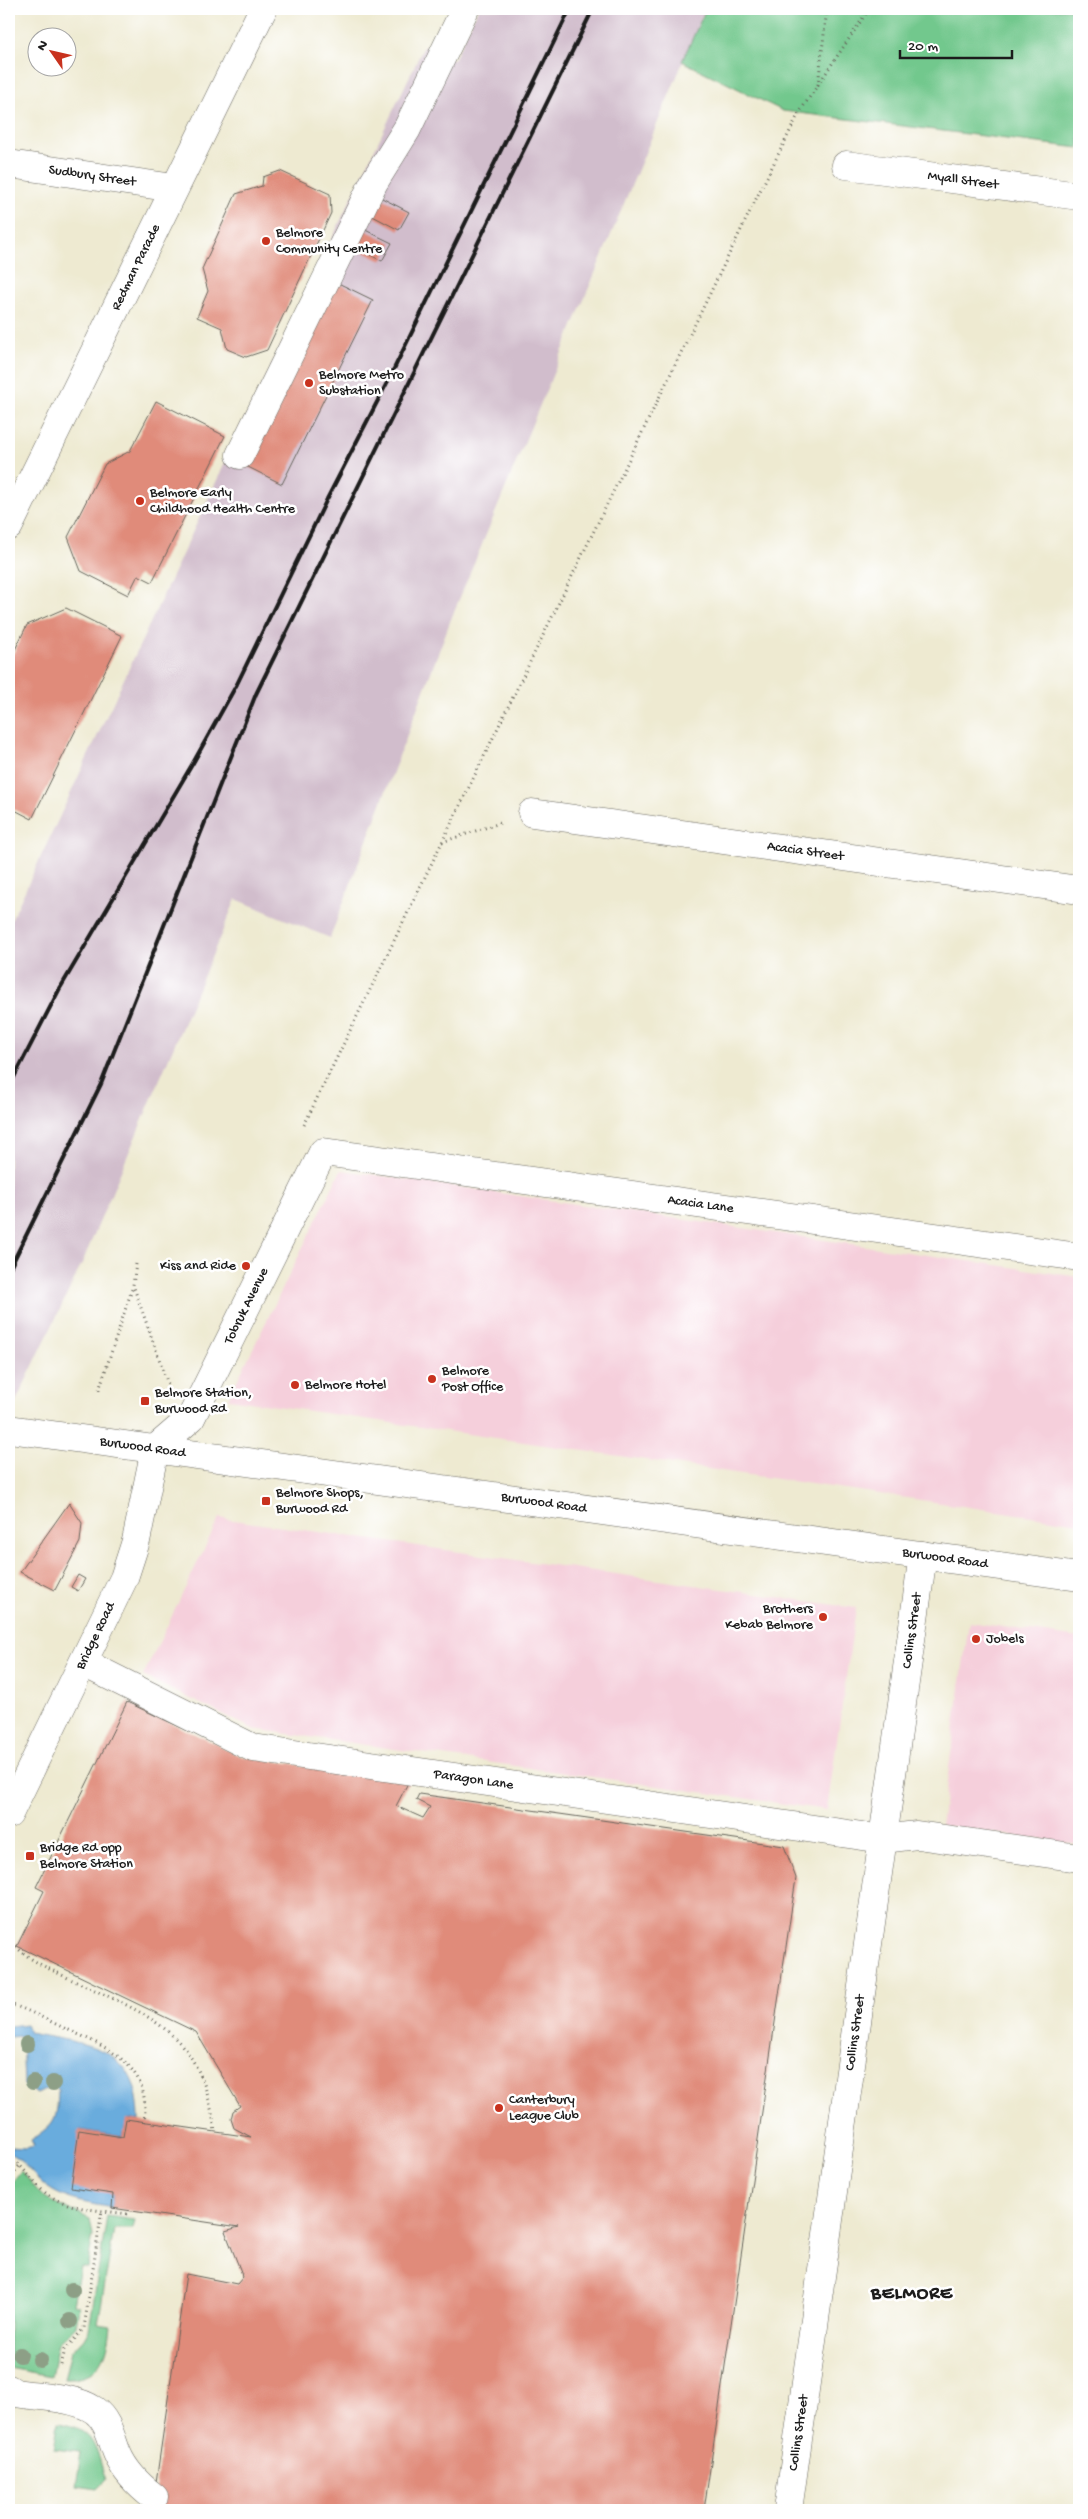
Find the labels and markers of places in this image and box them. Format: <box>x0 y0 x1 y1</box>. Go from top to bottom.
place label: Belmore Community Centre <box>275 225 383 258</box>
marker: Belmore Community Centre <box>260 235 272 247</box>
place label: Belmore Metro Substation <box>318 367 404 400</box>
marker: Belmore Metro Substation <box>303 377 315 389</box>
place label: Belmore Early Childhood Health Centre <box>149 485 296 518</box>
marker: Belmore Early Childhood Health Centre <box>134 495 146 507</box>
place label: Kiss and Ride <box>160 1258 237 1275</box>
marker: Kiss and Ride <box>240 1260 252 1272</box>
place label: Belmore Post Office <box>441 1363 504 1396</box>
marker: Belmore Post Office <box>426 1373 438 1385</box>
place label: Belmore Hotel <box>304 1377 386 1394</box>
marker: Belmore Hotel <box>289 1379 301 1391</box>
place label: Belmore Station, Burwood Rd <box>154 1385 252 1418</box>
marker: Belmore Station, Burwood Rd <box>139 1395 151 1407</box>
place label: Belmore Shops, Burwood Rd <box>275 1485 364 1518</box>
marker: Belmore Shops, Burwood Rd <box>260 1495 272 1507</box>
place label: Brothers Kebab Belmore <box>725 1601 814 1634</box>
marker: Brothers Kebab Belmore <box>817 1611 829 1623</box>
place label: Jobels <box>986 1631 1024 1648</box>
marker: Jobels <box>970 1633 982 1645</box>
place label: Bridge Rd opp Belmore Station <box>39 1840 133 1873</box>
marker: Bridge Rd opp Belmore Station <box>24 1850 36 1862</box>
place label: Canterbury League Club <box>509 2092 579 2125</box>
marker: Canterbury League Club <box>493 2102 505 2114</box>

